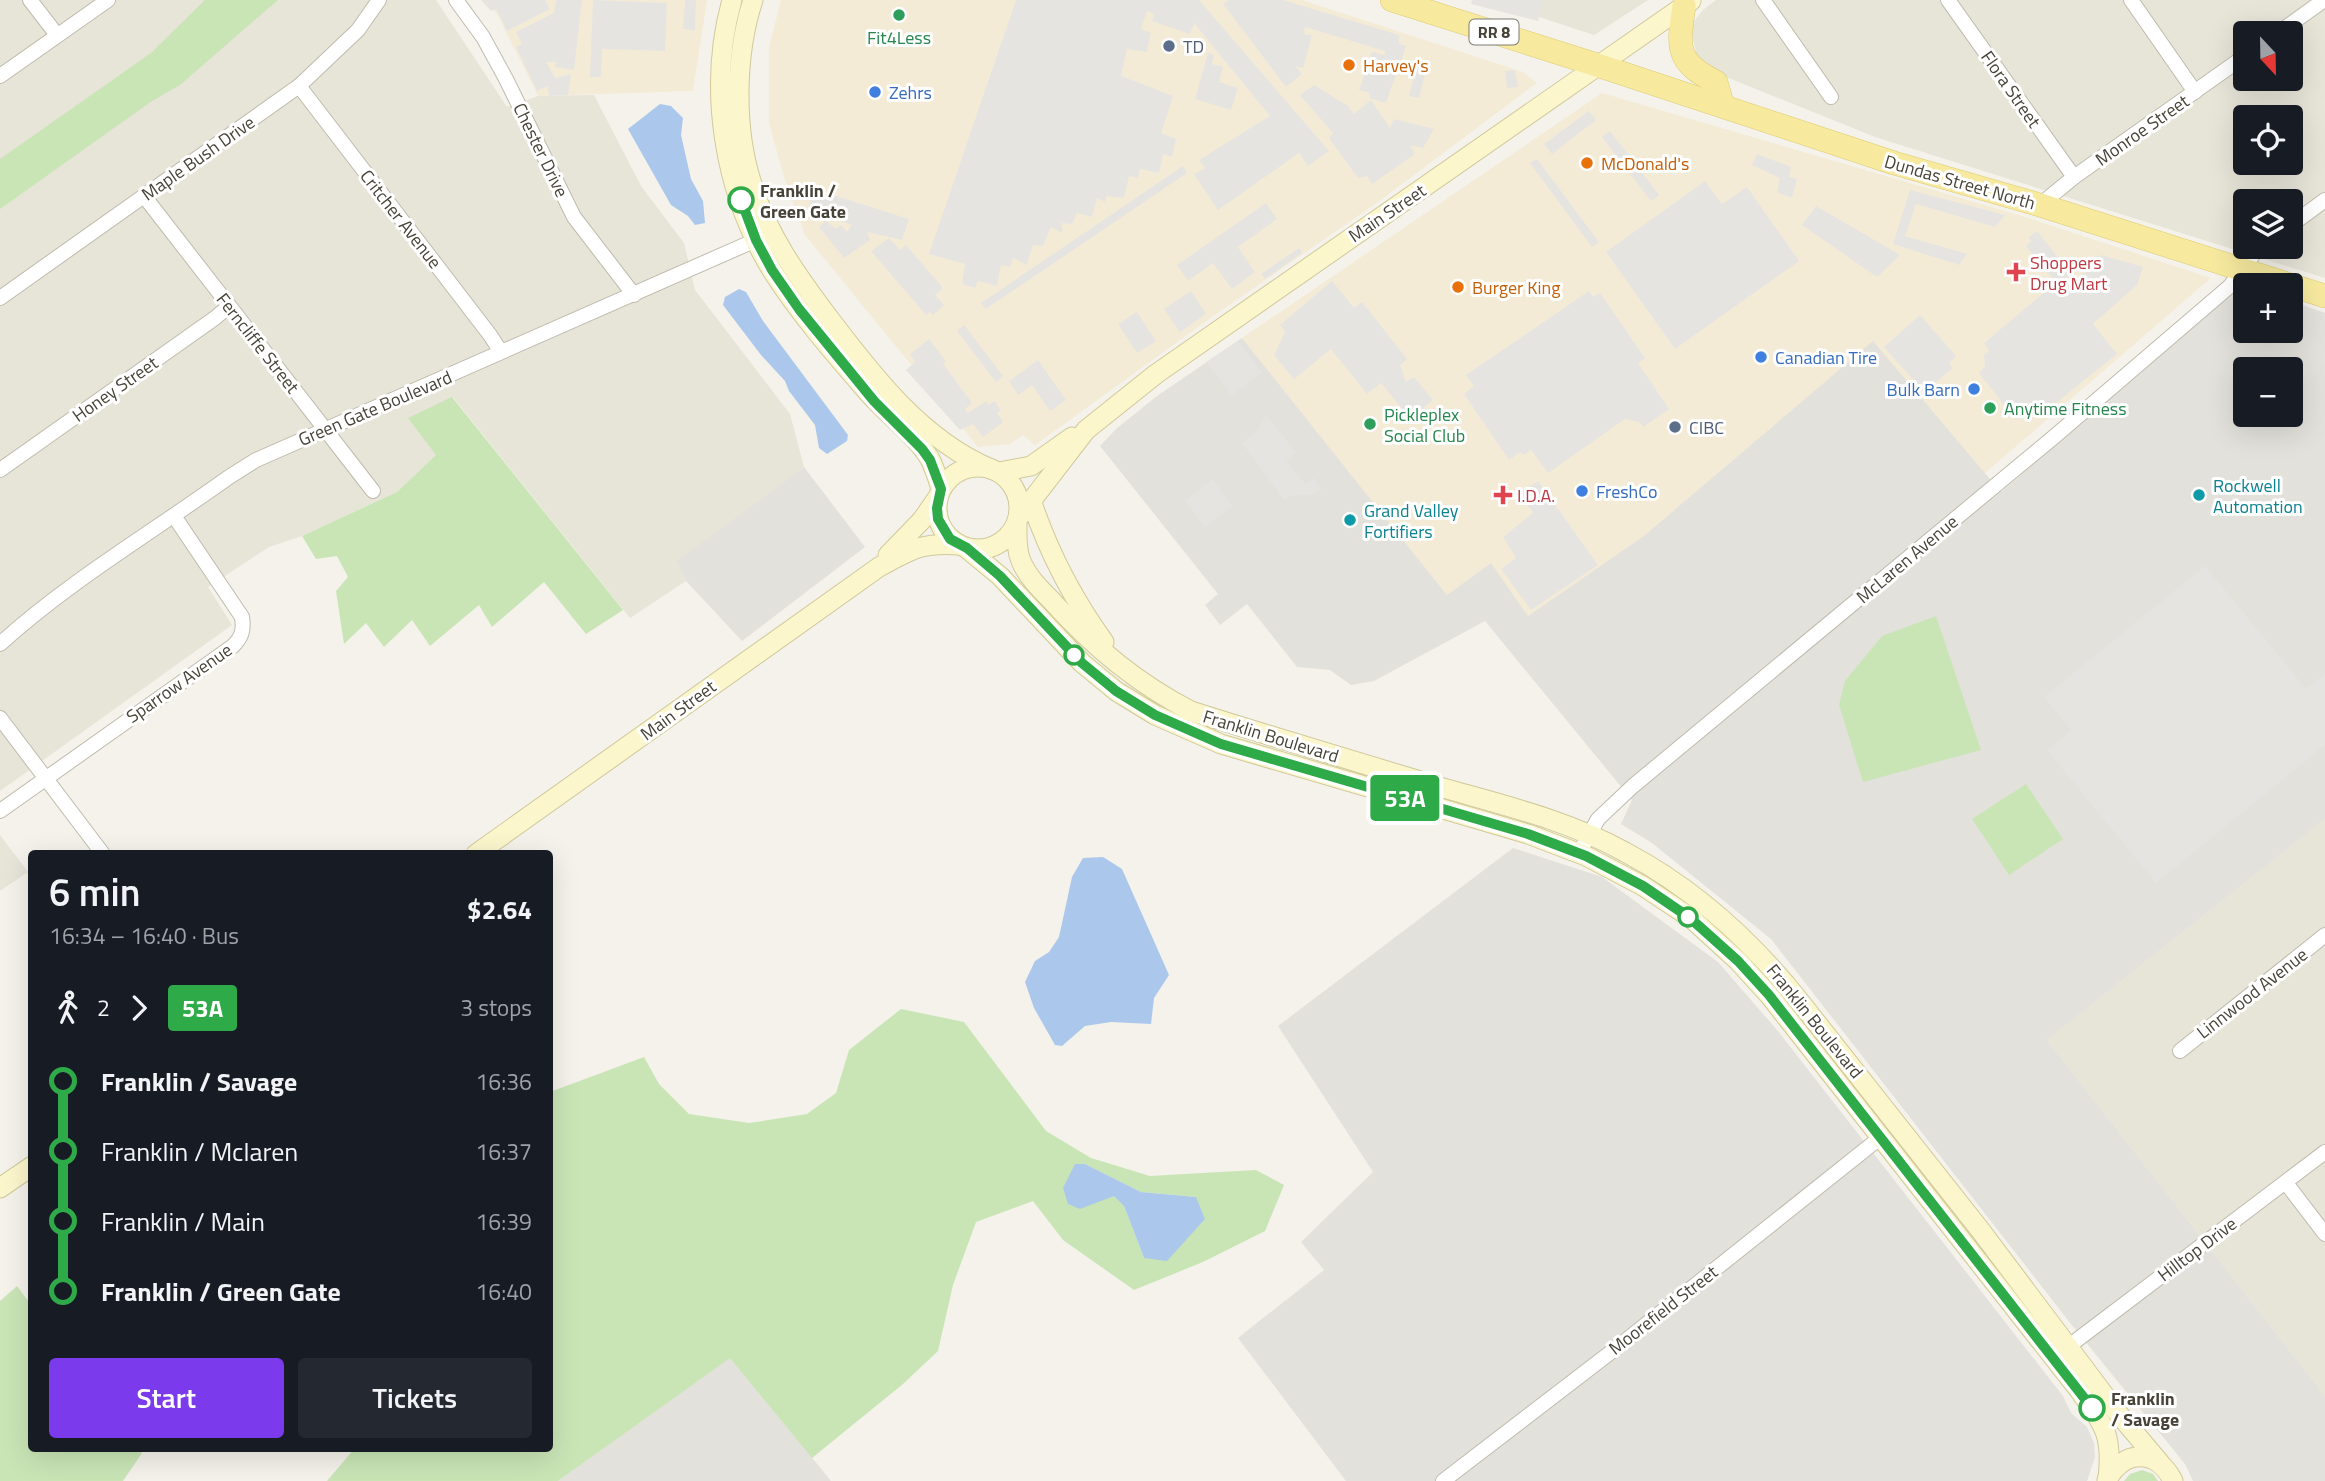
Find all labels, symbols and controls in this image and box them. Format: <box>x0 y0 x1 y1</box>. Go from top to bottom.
marker: Fit4Less <box>891 7 907 23</box>
road number: RR 8 <box>1470 20 1518 44</box>
north arrow <box>2233 21 2303 91</box>
map controls <box>2233 21 2303 427</box>
place label: Fit4Less <box>867 24 931 51</box>
place label: TD <box>1183 33 1204 60</box>
marker: TD <box>1161 38 1177 54</box>
street label: Flora Street <box>1974 45 2048 134</box>
place label: Harvey's <box>1363 52 1429 79</box>
marker: Harvey's <box>1341 57 1357 73</box>
place label: Zehrs <box>889 79 932 106</box>
marker: Zehrs <box>867 84 883 100</box>
street label: Monroe Street <box>2090 87 2195 172</box>
street label: Chester Drive <box>507 98 575 202</box>
button: locate <box>2233 105 2303 175</box>
street label: Maple Bush Drive <box>136 109 260 207</box>
street label: Dundas Street North <box>1881 148 2039 216</box>
place label: McDonald's <box>1601 150 1689 177</box>
marker: McDonald's <box>1579 155 1595 171</box>
street label: Critcher Avenue <box>354 164 448 274</box>
place label: Franklin / Green Gate <box>760 177 846 225</box>
street label: Main Street <box>1343 177 1432 249</box>
marker: Franklin / Green Gate <box>728 187 754 213</box>
button: layers <box>2233 189 2303 259</box>
place label: Shoppers Drug Mart <box>2030 249 2108 297</box>
marker: Shoppers Drug Mart <box>2008 264 2024 280</box>
button: + <box>2233 273 2303 343</box>
place label: Burger King <box>1472 274 1560 301</box>
marker: Burger King <box>1450 279 1466 295</box>
street label: Ferncliffe Street <box>210 287 306 400</box>
place label: Canadian Tire <box>1775 344 1877 371</box>
street label: Honey Street <box>67 349 164 429</box>
marker: Canadian Tire <box>1753 349 1769 365</box>
button: − <box>2233 357 2303 427</box>
street label: Green Gate Boulevard <box>294 363 456 453</box>
place label: Bulk Barn <box>1887 376 1960 403</box>
marker: Bulk Barn <box>1966 381 1982 397</box>
place label: Anytime Fitness <box>2004 395 2127 422</box>
marker: Anytime Fitness <box>1982 400 1998 416</box>
place label: Pickleplex Social Club <box>1384 401 1465 449</box>
place label: CIBC <box>1689 414 1724 441</box>
marker: Pickleplex Social Club <box>1362 416 1378 432</box>
marker: CIBC <box>1667 419 1683 435</box>
place label: Rockwell Automation <box>2213 472 2303 520</box>
place label: FreshCo <box>1596 478 1657 505</box>
place label: I.D.A. <box>1517 482 1555 509</box>
marker: FreshCo <box>1574 483 1590 499</box>
marker: I.D.A. <box>1495 487 1511 503</box>
marker: Rockwell Automation <box>2191 487 2207 503</box>
place label: Grand Valley Fortifiers <box>1364 497 1459 545</box>
street label: McLaren Avenue <box>1850 508 1964 610</box>
marker: Grand Valley Fortifiers <box>1342 512 1358 528</box>
street label: Sparrow Avenue <box>120 636 238 730</box>
unlabelled marker <box>1064 645 1084 665</box>
street label: Main Street <box>634 673 722 747</box>
street label: Franklin Boulevard <box>1200 703 1342 769</box>
line badge: 53A <box>1365 775 1445 821</box>
text: 53A <box>1384 780 1426 816</box>
text: 6 min <box>49 863 140 921</box>
text: $2.64 <box>467 890 532 929</box>
unlabelled marker <box>1678 907 1698 927</box>
text: 16:34 – 16:40 · Bus <box>49 918 239 953</box>
street label: Linnwood Avenue <box>2191 941 2313 1045</box>
street label: Franklin Boulevard <box>1760 958 1870 1084</box>
icon: walk <box>49 989 87 1027</box>
icon: forward <box>120 989 158 1027</box>
text: 2 <box>97 990 110 1025</box>
text: 53A <box>182 990 223 1026</box>
text: 3 stops <box>460 990 532 1025</box>
text: Franklin / Savage <box>101 1062 297 1101</box>
text: 16:36 <box>475 1064 532 1099</box>
text: Franklin / Mclaren <box>101 1132 298 1171</box>
text: 16:37 <box>475 1134 532 1169</box>
text: Franklin / Main <box>101 1202 265 1241</box>
text: 16:39 <box>475 1204 532 1239</box>
street label: Hilltop Drive <box>2152 1210 2242 1288</box>
street label: Moorefield Street <box>1603 1258 1724 1361</box>
text: Franklin / Green Gate <box>101 1272 341 1311</box>
text: 16:40 <box>475 1274 532 1309</box>
button: Start <box>49 1358 284 1438</box>
button: Tickets <box>298 1358 532 1438</box>
place label: Franklin / Savage <box>2111 1385 2179 1433</box>
marker: Franklin / Savage <box>2079 1395 2105 1421</box>

